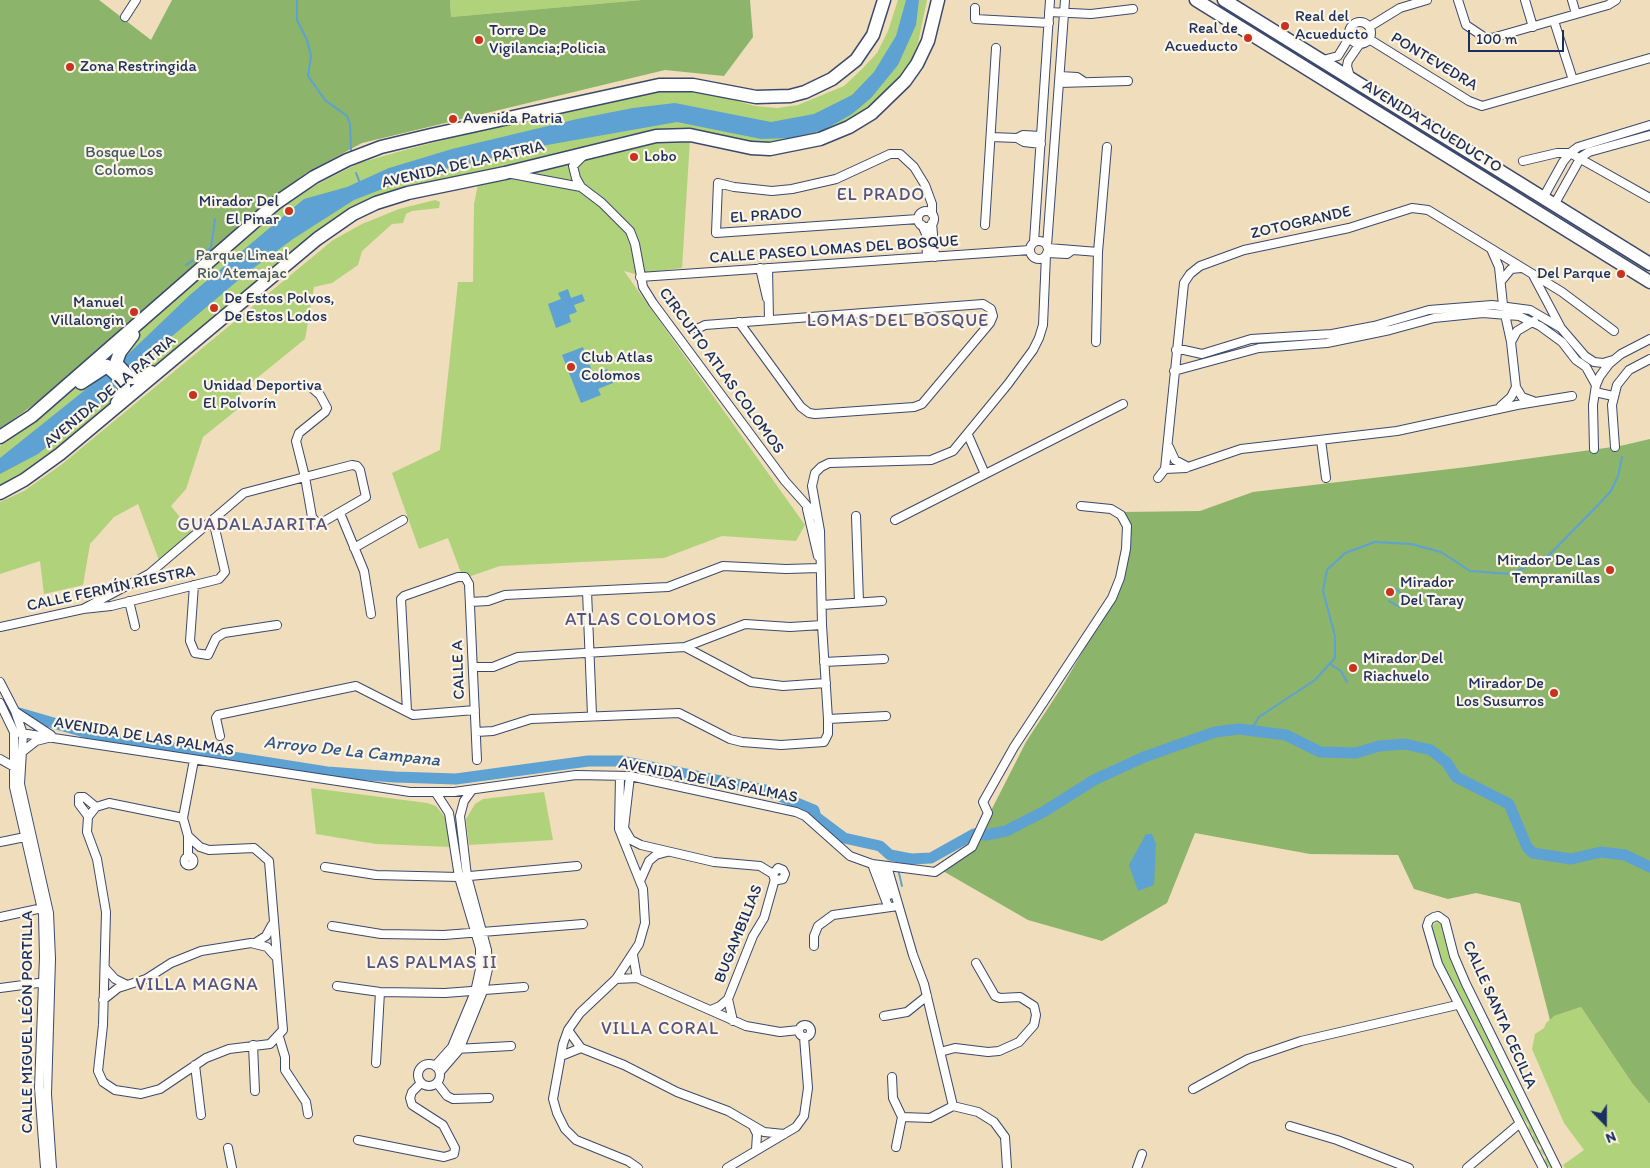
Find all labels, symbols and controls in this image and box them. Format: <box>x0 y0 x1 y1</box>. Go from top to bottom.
place label: Real del Acueducto <box>1295 7 1368 45</box>
place label: Real de Acueducto <box>1165 19 1238 57</box>
marker: Real del Acueducto <box>1279 20 1291 32</box>
scale bar <box>1470 20 1566 52</box>
place label: Torre De Vigilancia;Policia <box>489 21 606 59</box>
street label: PONTEVEDRA <box>1387 29 1481 95</box>
text: 100 m <box>1476 30 1517 48</box>
marker: Real de Acueducto <box>1242 32 1254 44</box>
marker: Torre De Vigilancia;Policia <box>473 34 485 46</box>
place label: Zona Restringida <box>80 57 197 77</box>
marker: Zona Restringida <box>64 61 76 73</box>
street label: AVENIDA ACUEDUCTO <box>1359 76 1505 178</box>
place label: Avenida Patria <box>463 109 563 129</box>
marker: Avenida Patria <box>447 113 459 125</box>
street label: AVENIDA DE LA PATRIA <box>380 137 546 193</box>
park label: Bosque Los Colomos <box>85 143 163 181</box>
place label: Lobo <box>644 147 677 167</box>
marker: Lobo <box>628 151 640 163</box>
district label: EL PRADO <box>836 184 926 206</box>
place label: Mirador Del El Pinar <box>199 192 279 230</box>
street label: ZOTOGRANDE <box>1249 202 1353 244</box>
street label: EL PRADO <box>729 204 803 228</box>
marker: Mirador Del El Pinar <box>283 205 295 217</box>
street label: CALLE PASEO LOMAS DEL BOSQUE <box>709 232 959 268</box>
park label: Parque Lineal Rio Atemajac <box>195 246 289 284</box>
place label: Del Parque <box>1537 264 1611 284</box>
marker: Del Parque <box>1615 268 1627 280</box>
street label: CIRCUITO ATLAS COLOMOS <box>654 284 788 458</box>
place label: De Estos Polvos, De Estos Lodos <box>224 289 335 327</box>
place label: Manuel Villalongin <box>51 293 124 331</box>
marker: De Estos Polvos, De Estos Lodos <box>208 302 220 314</box>
marker: Manuel Villalongin <box>128 306 140 318</box>
district label: LOMAS DEL BOSQUE <box>805 310 991 332</box>
street label: AVENIDA DE LA PATRIA <box>40 331 180 453</box>
place label: Club Atlas Colomos <box>581 348 653 386</box>
marker: Club Atlas Colomos <box>565 361 577 373</box>
place label: Unidad Deportiva El Polvorín <box>203 376 322 414</box>
marker: Unidad Deportiva El Polvorín <box>187 389 199 401</box>
district label: GUADALAJARITA <box>175 514 331 536</box>
place label: Mirador De Las Tempranillas <box>1497 551 1600 589</box>
street label: CALLE FERMÍN RIESTRA <box>25 562 197 616</box>
marker: Mirador De Las Tempranillas <box>1604 564 1616 576</box>
place label: Mirador Del Taray <box>1400 573 1464 611</box>
marker: Mirador Del Taray <box>1384 586 1396 598</box>
district label: ATLAS COLOMOS <box>563 609 719 631</box>
street label: CALLE A <box>448 640 470 700</box>
place label: Mirador Del Riachuelo <box>1363 649 1443 687</box>
marker: Mirador Del Riachuelo <box>1347 662 1359 674</box>
place label: Mirador De Los Susurros <box>1456 674 1544 712</box>
marker: Mirador De Los Susurros <box>1548 687 1560 699</box>
street label: AVENIDA DE LAS PALMAS <box>53 713 235 761</box>
water label: Arroyo De La Campana <box>263 732 441 772</box>
street label: AVENIDA DE LAS PALMAS <box>617 754 799 808</box>
street label: BUGAMBILIAS <box>711 882 767 986</box>
street label: CALLE MIGUEL LEÓN PORTILLA <box>18 910 38 1134</box>
street label: CALLE SANTA CECILIA <box>1458 938 1540 1092</box>
district label: LAS PALMAS II <box>366 952 498 974</box>
district label: VILLA MAGNA <box>134 974 260 996</box>
district label: VILLA CORAL <box>599 1018 721 1040</box>
north arrow <box>1580 1098 1630 1148</box>
text: N <box>1603 1128 1618 1147</box>

